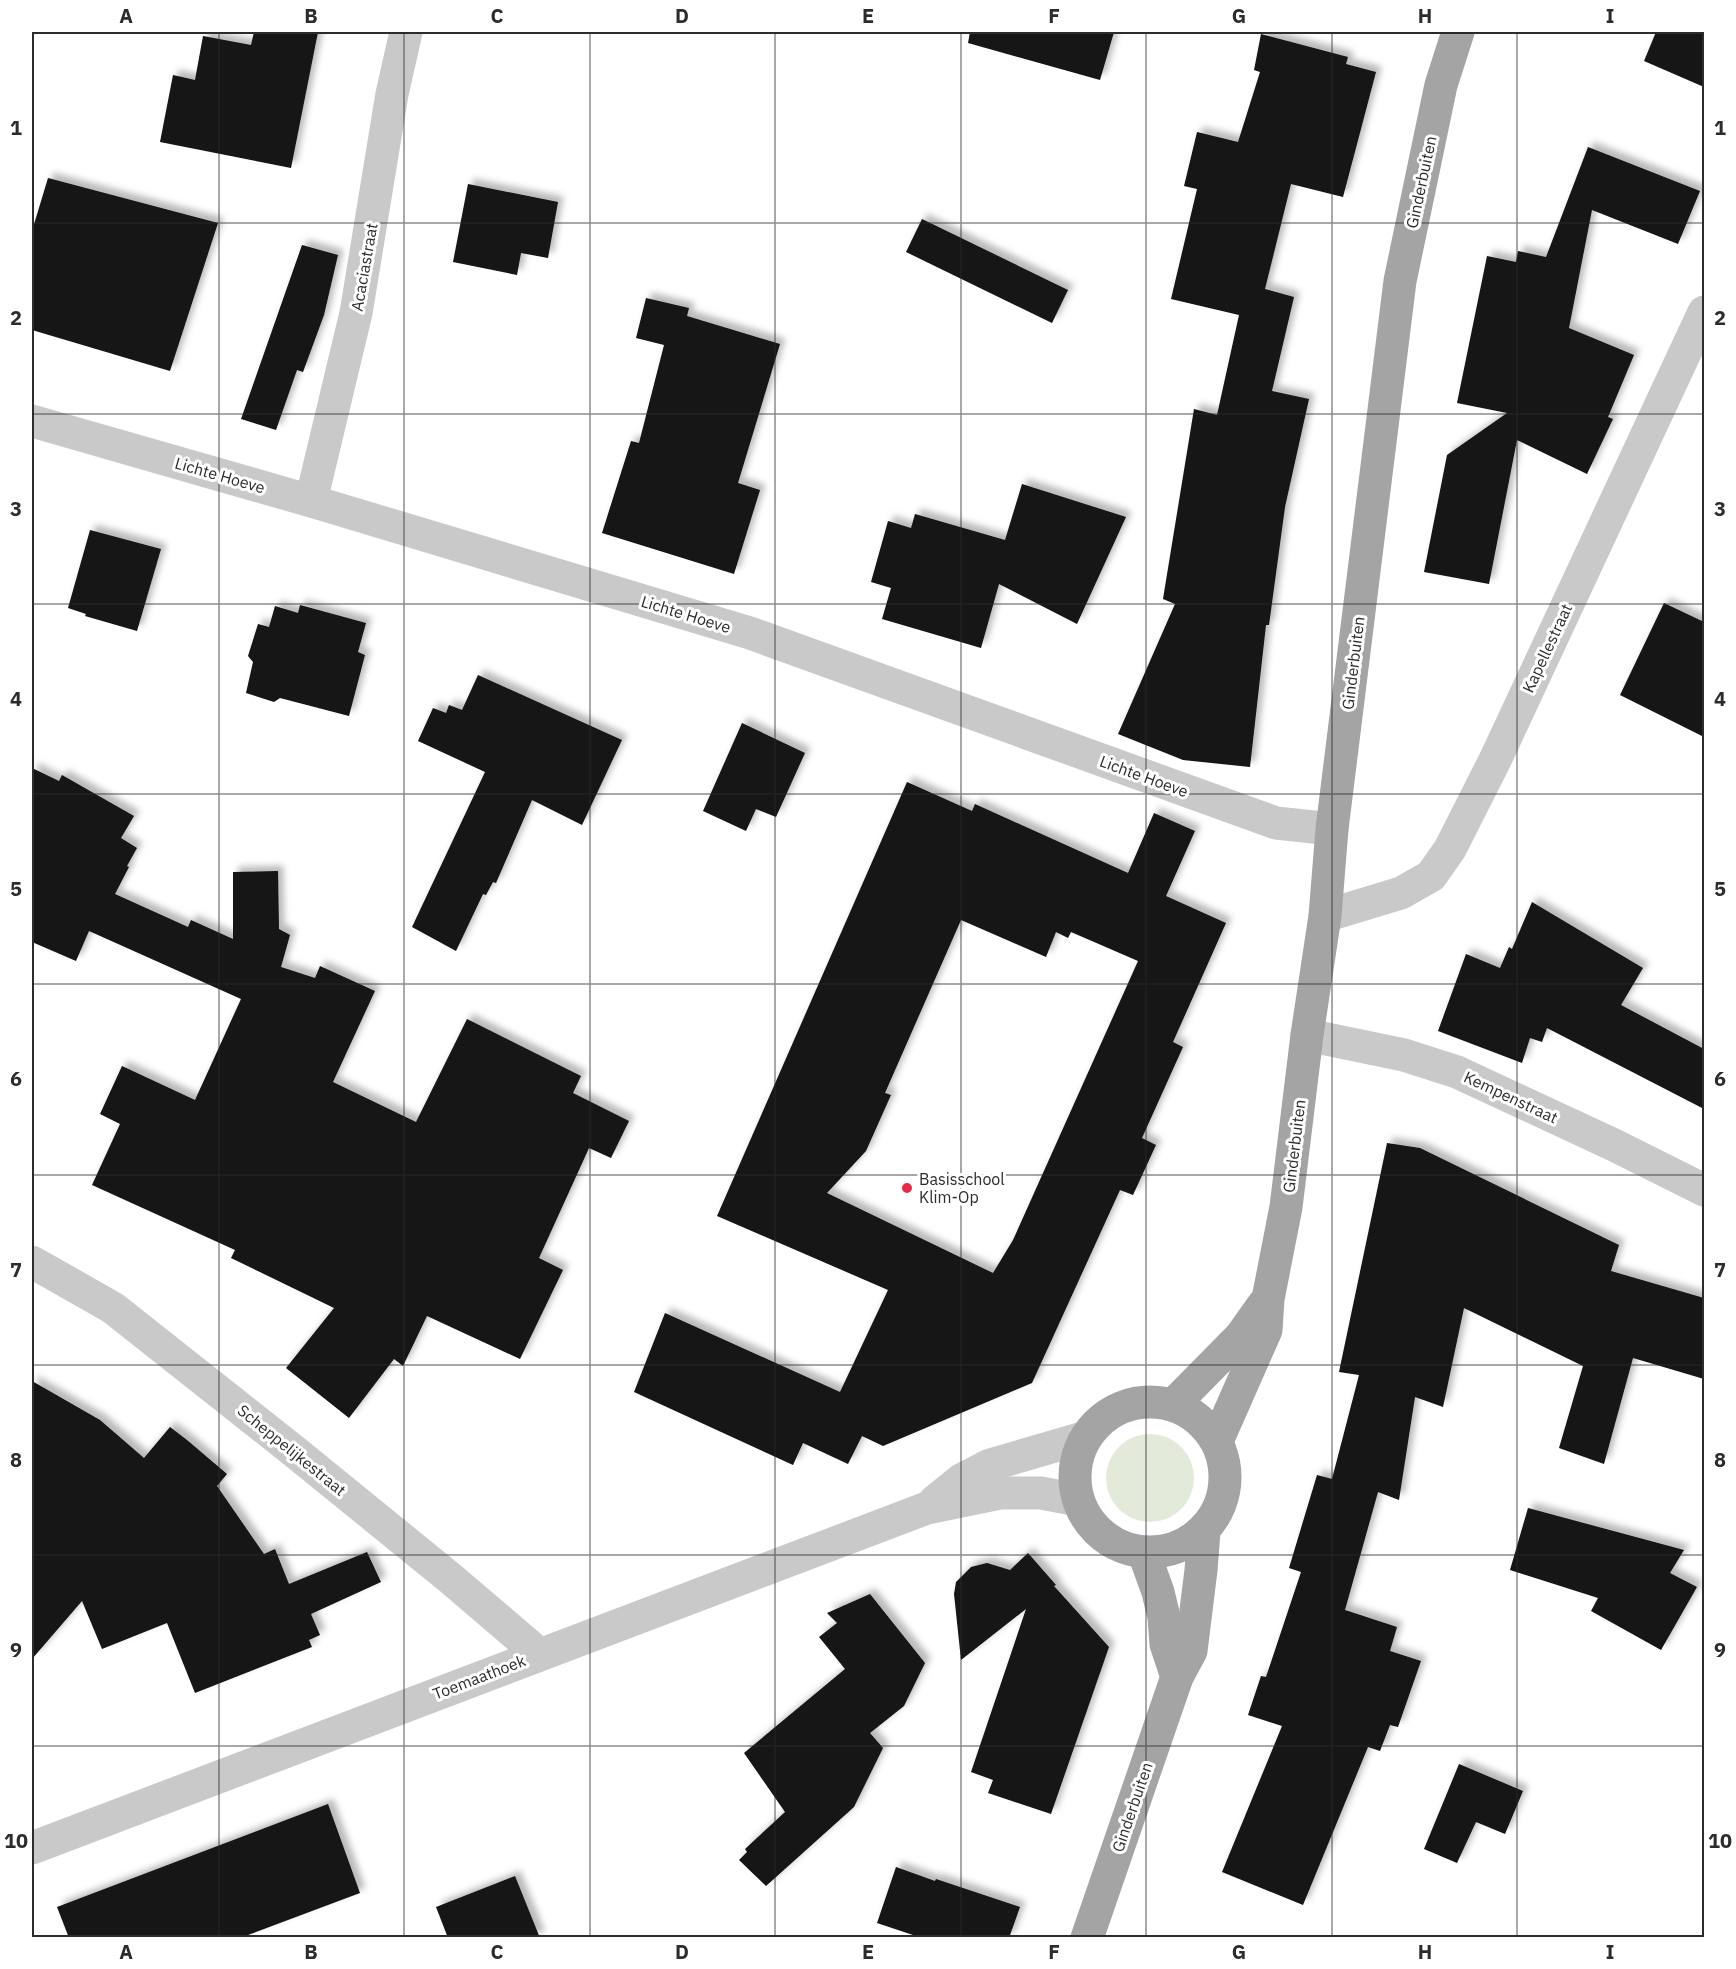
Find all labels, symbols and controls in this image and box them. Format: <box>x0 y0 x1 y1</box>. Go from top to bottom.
text: A <box>119 2 133 29</box>
text: B <box>304 2 318 29</box>
text: C <box>490 2 504 29</box>
text: D <box>675 2 689 29</box>
text: E <box>862 2 874 29</box>
text: F <box>1048 2 1060 29</box>
text: G <box>1232 2 1246 29</box>
text: H <box>1418 2 1432 29</box>
text: I <box>1606 2 1614 29</box>
text: 1 <box>10 114 22 141</box>
text: 1 <box>1714 114 1726 141</box>
street label: Ginderbuiten <box>1401 134 1441 230</box>
street label: Acaciastraat <box>346 221 382 313</box>
text: 2 <box>10 304 22 331</box>
text: 2 <box>1714 304 1726 331</box>
street label: Lichte Hoeve <box>173 453 268 497</box>
text: 3 <box>10 495 22 522</box>
text: 3 <box>1714 495 1726 522</box>
street label: Lichte Hoeve <box>639 591 733 637</box>
street label: Kapellestraat <box>1518 600 1576 696</box>
street label: Ginderbuiten <box>1337 615 1369 711</box>
text: 4 <box>10 685 22 712</box>
text: 4 <box>1714 685 1726 712</box>
street label: Lichte Hoeve <box>1097 751 1191 801</box>
text: 5 <box>10 875 22 902</box>
text: 5 <box>1714 875 1726 902</box>
text: 6 <box>10 1065 22 1092</box>
text: 6 <box>1714 1065 1726 1092</box>
street label: Kempenstraat <box>1461 1066 1561 1128</box>
street label: Ginderbuiten <box>1278 1098 1310 1194</box>
place label: Basisschool Klim-Op <box>919 1169 1005 1207</box>
marker: Basisschool Klim-Op <box>900 1181 914 1195</box>
text: 7 <box>10 1256 22 1283</box>
text: 7 <box>1714 1256 1726 1283</box>
street label: Scheppelijkestraat <box>234 1400 350 1500</box>
text: 8 <box>10 1446 22 1473</box>
text: 8 <box>1714 1446 1726 1473</box>
text: 9 <box>10 1636 22 1663</box>
text: 9 <box>1714 1636 1726 1663</box>
street label: Toemaathoek <box>430 1650 529 1704</box>
street label: Ginderbuiten <box>1107 1759 1157 1855</box>
text: 10 <box>4 1827 28 1854</box>
text: 10 <box>1708 1827 1732 1854</box>
text: A <box>119 1938 133 1965</box>
text: B <box>304 1938 318 1965</box>
text: C <box>490 1938 504 1965</box>
text: D <box>675 1938 689 1965</box>
text: E <box>862 1938 874 1965</box>
text: F <box>1048 1938 1060 1965</box>
text: G <box>1232 1938 1246 1965</box>
text: H <box>1418 1938 1432 1965</box>
text: I <box>1606 1938 1614 1965</box>

